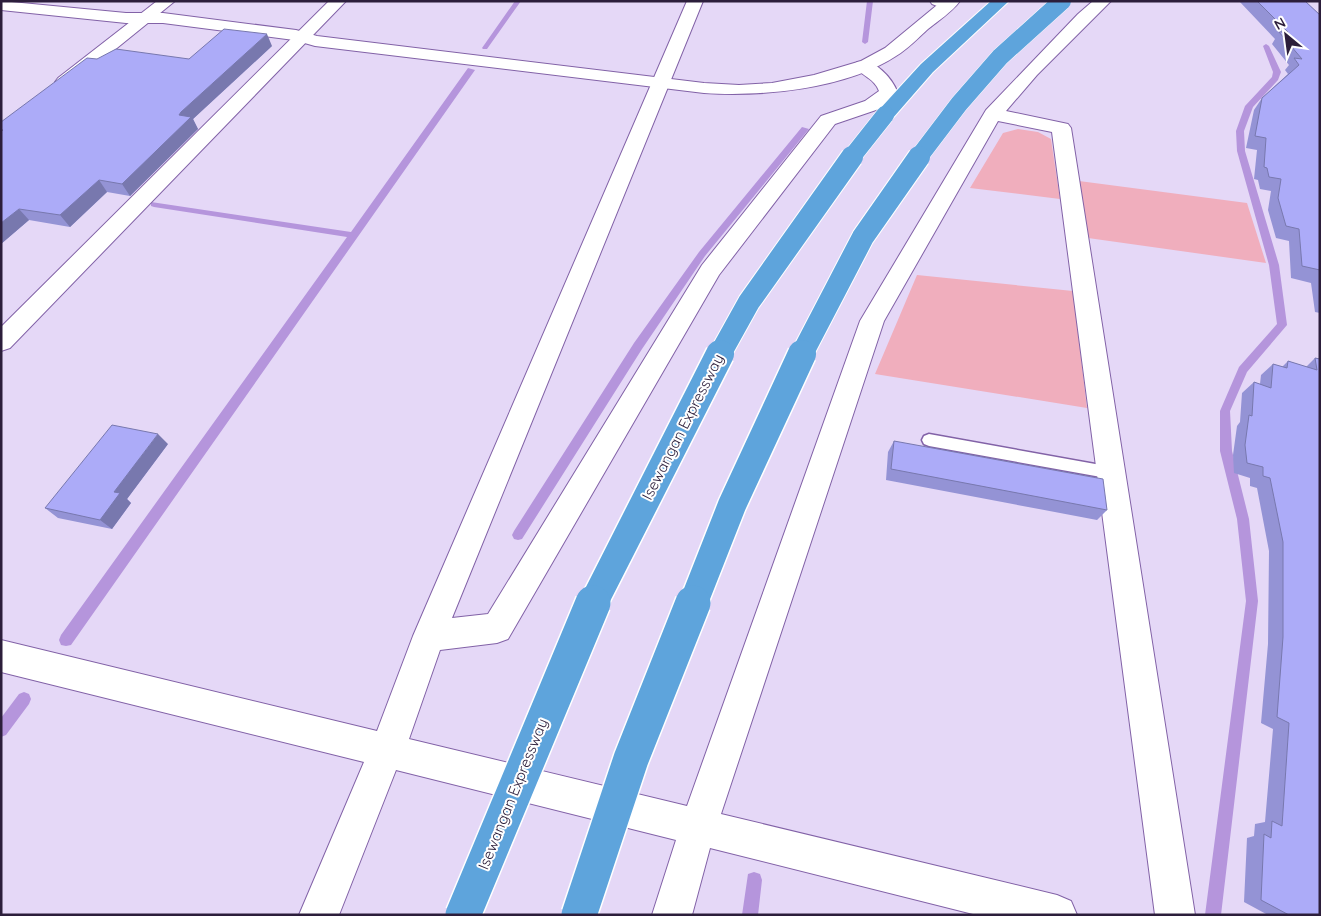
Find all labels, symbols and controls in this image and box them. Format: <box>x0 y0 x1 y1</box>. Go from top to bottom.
north arrow <box>1261 10 1311 60</box>
text: N <box>1271 13 1289 34</box>
street label: Isewangan Expressway <box>637 351 728 503</box>
street label: Isewangan Expressway <box>474 715 552 872</box>

